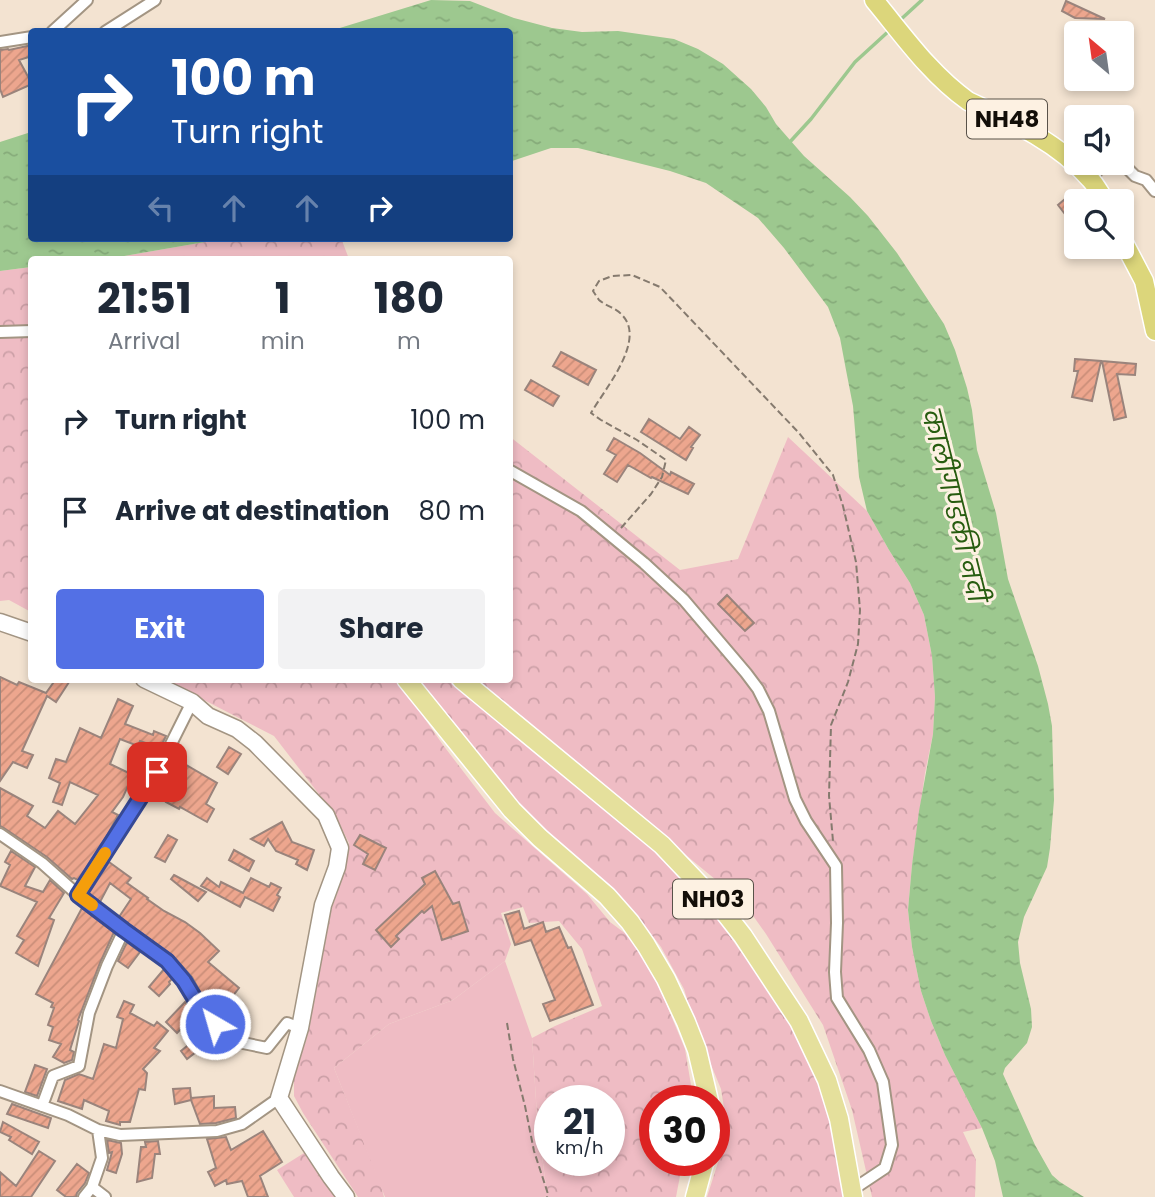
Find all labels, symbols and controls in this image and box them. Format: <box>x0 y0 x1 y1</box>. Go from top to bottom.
north arrow <box>1064 21 1134 91</box>
map controls <box>1064 21 1134 259</box>
text: 100 m <box>171 44 316 112</box>
icon: right <box>56 56 147 147</box>
road number: NH48 <box>967 100 1047 138</box>
button: sound <box>1064 105 1134 175</box>
text: Turn right <box>171 109 323 154</box>
icon: left <box>142 189 180 227</box>
icon: ahead <box>215 189 253 227</box>
icon: ahead <box>288 189 326 227</box>
icon: right <box>361 189 399 227</box>
button: search <box>1064 189 1134 259</box>
text: 21:51 <box>97 269 192 328</box>
text: 1 <box>275 269 291 328</box>
text: 180 <box>374 269 444 328</box>
text: Arrival <box>108 325 181 357</box>
text: min <box>261 325 305 357</box>
text: m <box>397 325 421 357</box>
icon: right <box>56 402 94 440</box>
text: Turn right <box>115 402 247 438</box>
text: 100 m <box>410 402 485 438</box>
water label: कालीगण्डकी नदी <box>913 405 996 610</box>
icon: arrive <box>56 493 94 531</box>
text: Arrive at destination <box>115 493 390 529</box>
text: 80 m <box>419 493 485 529</box>
button: Exit <box>56 589 264 669</box>
button: Share <box>278 589 485 669</box>
pin <box>127 742 187 802</box>
icon: arrive <box>138 753 176 791</box>
road number: NH03 <box>673 879 753 918</box>
position arrow <box>178 987 252 1061</box>
speed limit sign: 30 <box>639 1085 730 1176</box>
text: 21 <box>563 1097 596 1146</box>
text: km/h <box>556 1135 603 1160</box>

